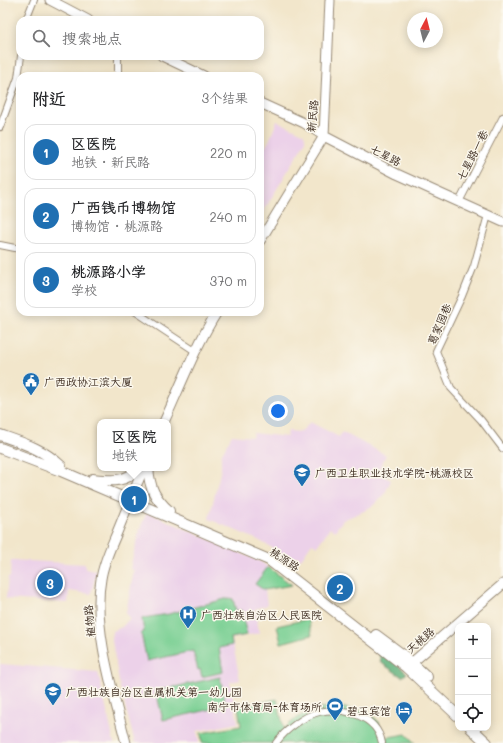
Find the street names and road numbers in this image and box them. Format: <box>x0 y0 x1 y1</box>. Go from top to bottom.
street label: 新民路 <box>303 99 321 133</box>
street label: 七星路一巷 <box>453 127 491 183</box>
street label: 七星路 <box>368 141 404 169</box>
street label: 葛家园巷 <box>424 301 454 347</box>
street label: 桃源路 <box>267 544 303 574</box>
street label: 植物路 <box>80 604 98 638</box>
street label: 天桃路 <box>403 624 437 656</box>

